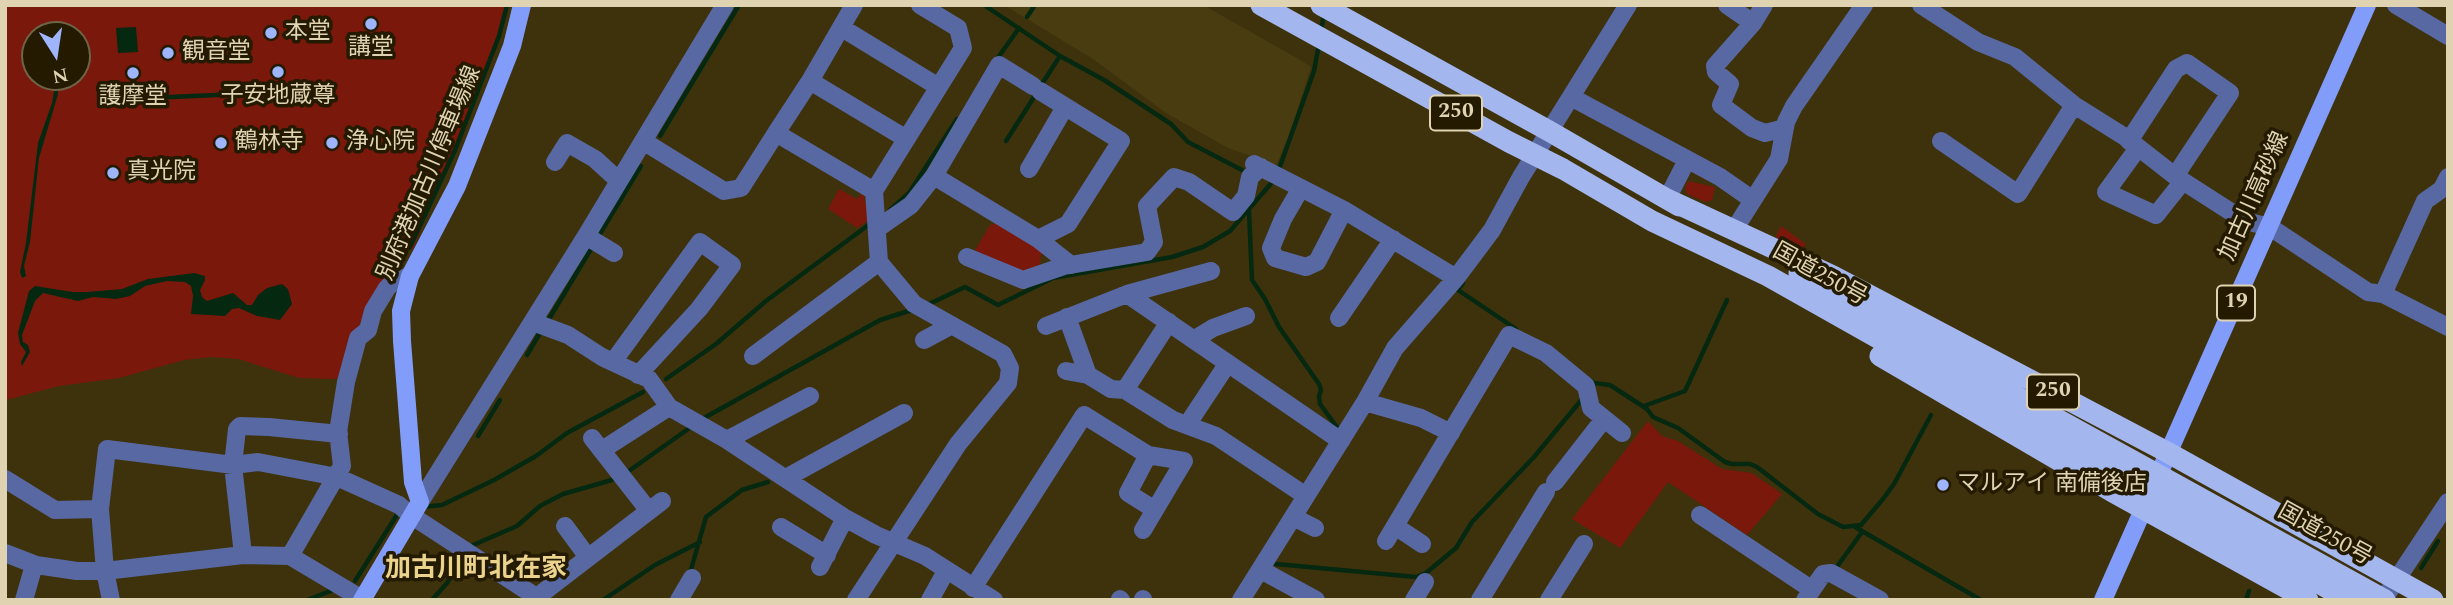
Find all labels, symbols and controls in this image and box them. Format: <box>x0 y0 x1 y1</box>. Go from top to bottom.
marker: 講堂 <box>363 16 379 32</box>
place label: 本堂 <box>285 19 331 47</box>
north arrow <box>21 21 91 91</box>
marker: 本堂 <box>263 25 279 41</box>
place label: 講堂 <box>348 35 394 63</box>
place label: 観音堂 <box>182 39 251 67</box>
marker: 観音堂 <box>160 45 176 61</box>
text: N <box>49 59 71 91</box>
street label: 別府港加古川停車場線 <box>373 63 489 285</box>
marker: 子安地蔵尊 <box>270 64 286 80</box>
marker: 護摩堂 <box>125 65 141 81</box>
place label: 子安地蔵尊 <box>221 83 335 111</box>
place label: 護摩堂 <box>99 84 167 112</box>
road number: 250 <box>1430 96 1482 130</box>
street label: 加古川高砂線 <box>2215 128 2297 266</box>
place label: 鶴林寺 <box>235 129 304 157</box>
place label: 浄心院 <box>346 129 415 157</box>
marker: 鶴林寺 <box>213 135 229 151</box>
marker: 浄心院 <box>324 135 340 151</box>
place label: 真光院 <box>127 159 196 187</box>
marker: 真光院 <box>105 165 121 181</box>
street label: 国道250号 <box>1767 239 1871 313</box>
road number: 19 <box>2217 286 2255 320</box>
road number: 250 <box>2027 374 2079 410</box>
place label: マルアイ 南備後店 <box>1957 471 2147 499</box>
marker: マルアイ 南備後店 <box>1935 477 1951 493</box>
street label: 国道250号 <box>2272 499 2376 573</box>
district label: 加古川町北在家 <box>385 555 567 587</box>

